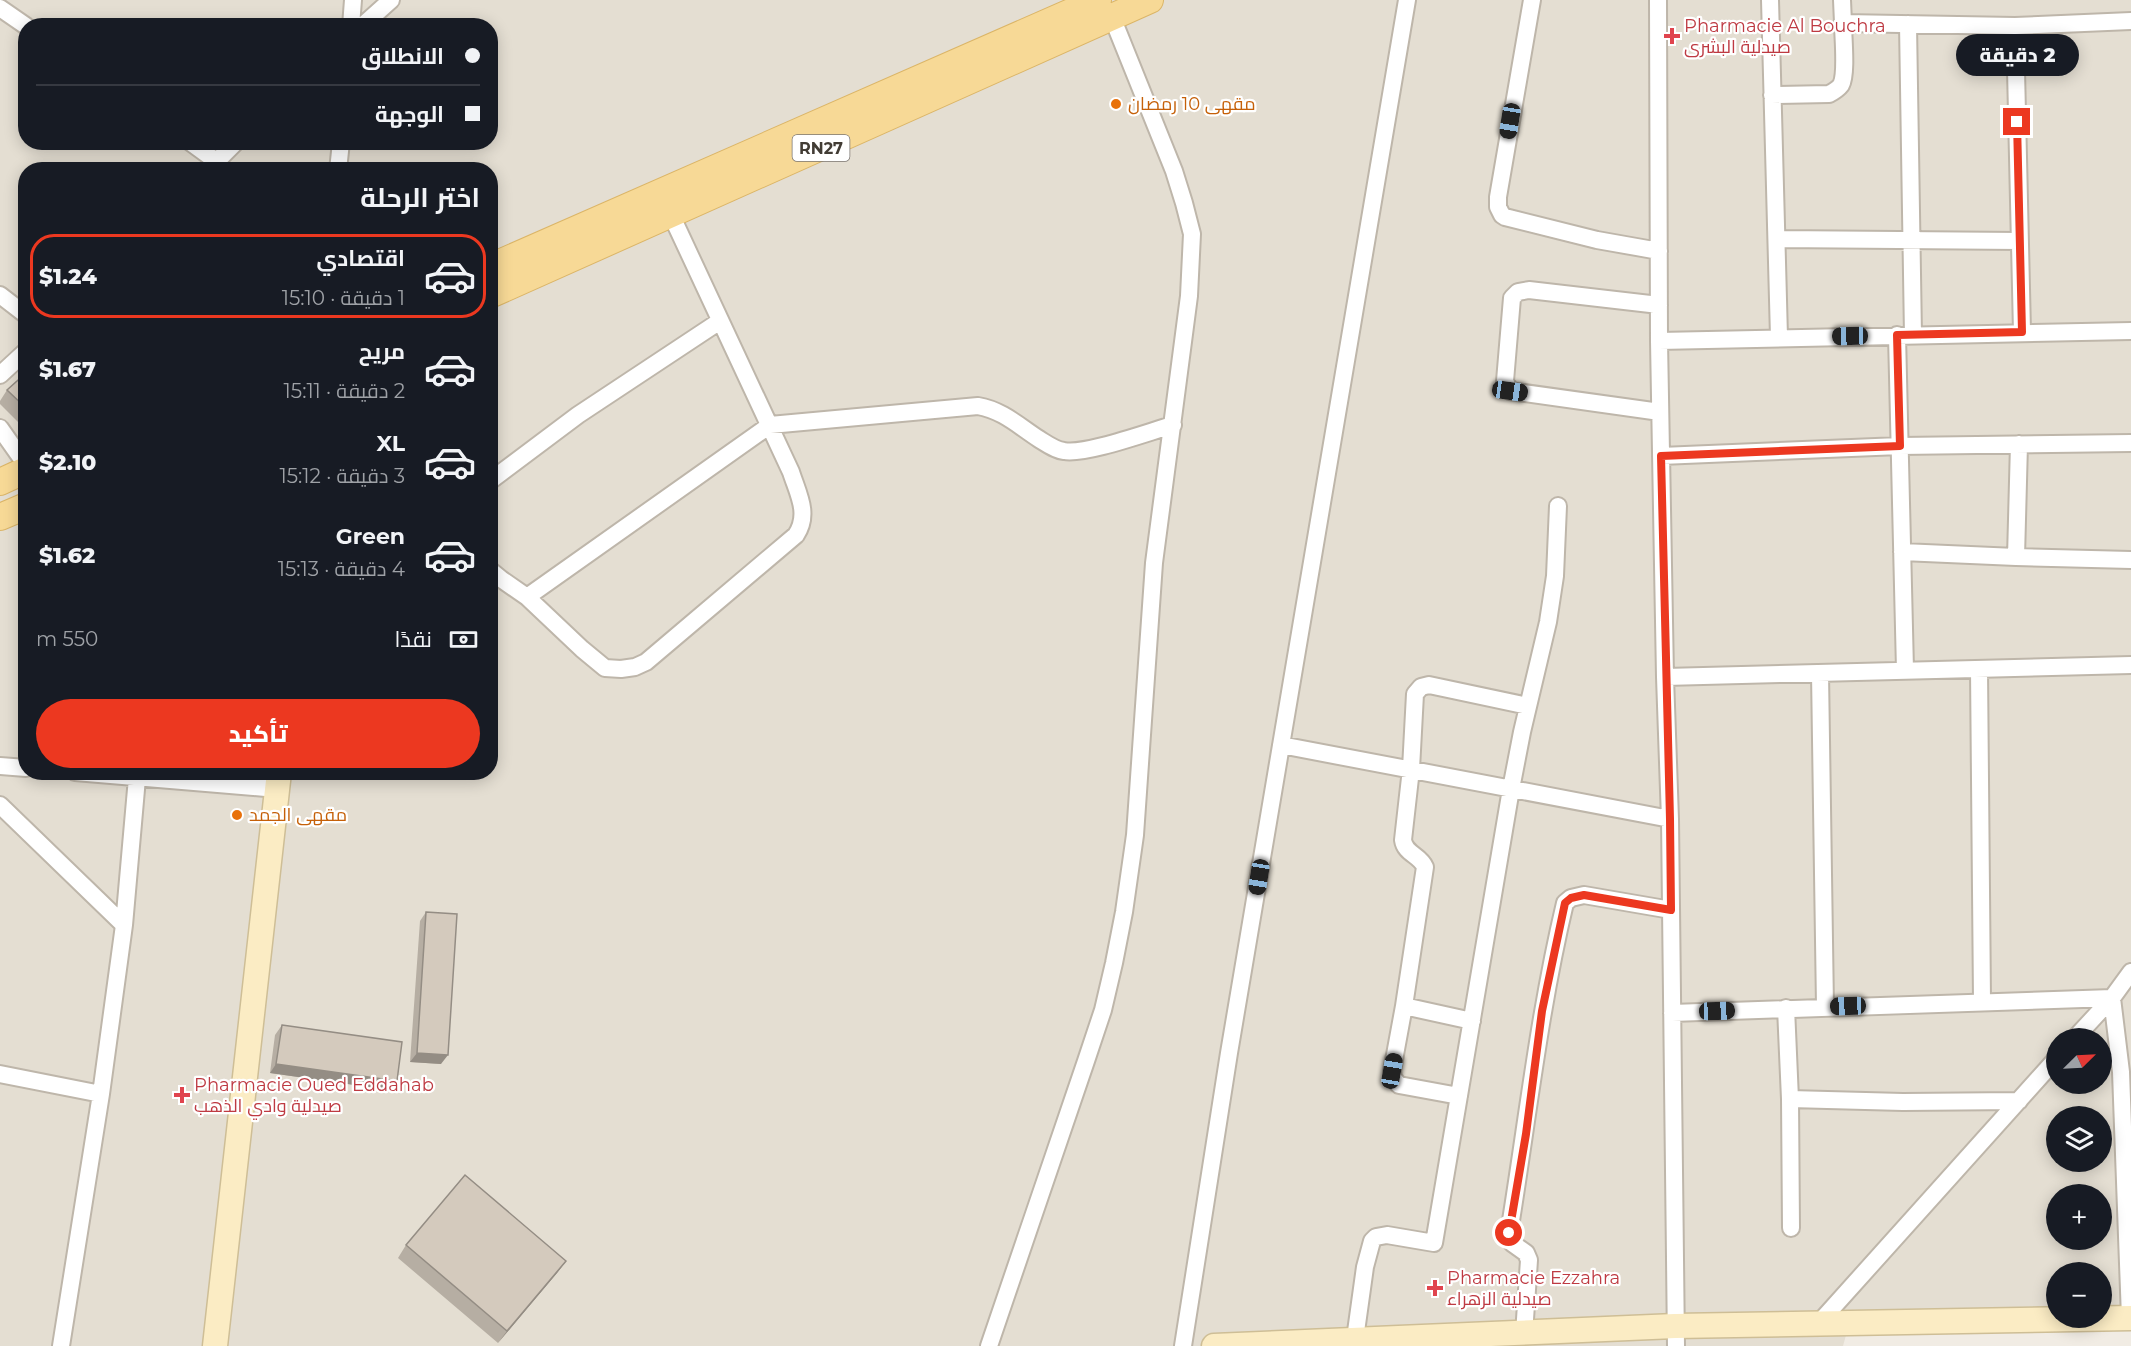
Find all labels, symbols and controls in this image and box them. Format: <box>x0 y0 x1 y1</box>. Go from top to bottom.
place label: Pharmacie Al Bouchra صيدلية البشرى <box>1684 15 1886 58</box>
marker: Pharmacie Al Bouchra صيدلية البشرى <box>1665 29 1679 43</box>
callout: 2 دقيقة <box>1956 35 2078 77</box>
text: الانطلاق <box>361 43 444 70</box>
text: 2 دقيقة <box>1980 43 2055 67</box>
place label: مقهى 10 رمضان <box>1128 93 1256 115</box>
marker: مقهى 10 رمضان <box>1109 97 1123 111</box>
text: الوجهة <box>375 101 444 128</box>
car <box>1498 102 1522 140</box>
route end <box>2003 108 2030 135</box>
road number: RN27 <box>792 135 850 161</box>
text: اختر الرحلة <box>360 181 480 214</box>
text: اقتصادي <box>316 245 405 272</box>
icon: car <box>423 249 477 303</box>
text: $1.24 <box>39 263 97 290</box>
text: 1 دقيقة · 15:10 <box>282 286 405 310</box>
car <box>1832 327 1868 345</box>
text: مريح <box>359 338 405 365</box>
icon: car <box>423 342 477 396</box>
text: $1.67 <box>39 356 96 383</box>
text: 2 دقيقة · 15:11 <box>284 379 405 403</box>
car <box>1491 380 1529 402</box>
text: XL <box>376 430 405 457</box>
icon: car <box>423 435 477 489</box>
text: $2.10 <box>39 449 96 476</box>
text: 3 دقيقة · 15:12 <box>280 464 405 488</box>
text: Green <box>336 523 405 550</box>
icon: car <box>423 528 477 582</box>
text: $1.62 <box>39 542 95 569</box>
text: 4 دقيقة · 15:13 <box>278 557 405 581</box>
icon: cash <box>447 623 480 656</box>
text: نقدًا <box>394 626 432 653</box>
text: 550 m <box>36 627 98 651</box>
button: تأكيد <box>36 699 480 768</box>
place label: مقهى الجمد <box>249 804 347 826</box>
marker: مقهى الجمد <box>230 808 244 822</box>
car <box>1247 858 1271 896</box>
car <box>1830 996 1866 1016</box>
car <box>1699 1001 1735 1021</box>
north arrow <box>2046 1028 2112 1094</box>
map controls <box>2046 1028 2112 1328</box>
car <box>1380 1052 1404 1090</box>
place label: Pharmacie Oued Eddahab صيدلية وادي الذهب <box>194 1074 434 1120</box>
marker: Pharmacie Oued Eddahab صيدلية وادي الذهب <box>175 1088 189 1102</box>
button: layers <box>2046 1106 2112 1172</box>
button: + <box>2046 1184 2112 1250</box>
route start <box>1495 1219 1522 1246</box>
button: − <box>2046 1262 2112 1328</box>
place label: Pharmacie Ezzahra صيدلية الزهراء <box>1447 1267 1620 1310</box>
marker: Pharmacie Ezzahra صيدلية الزهراء <box>1428 1281 1442 1295</box>

